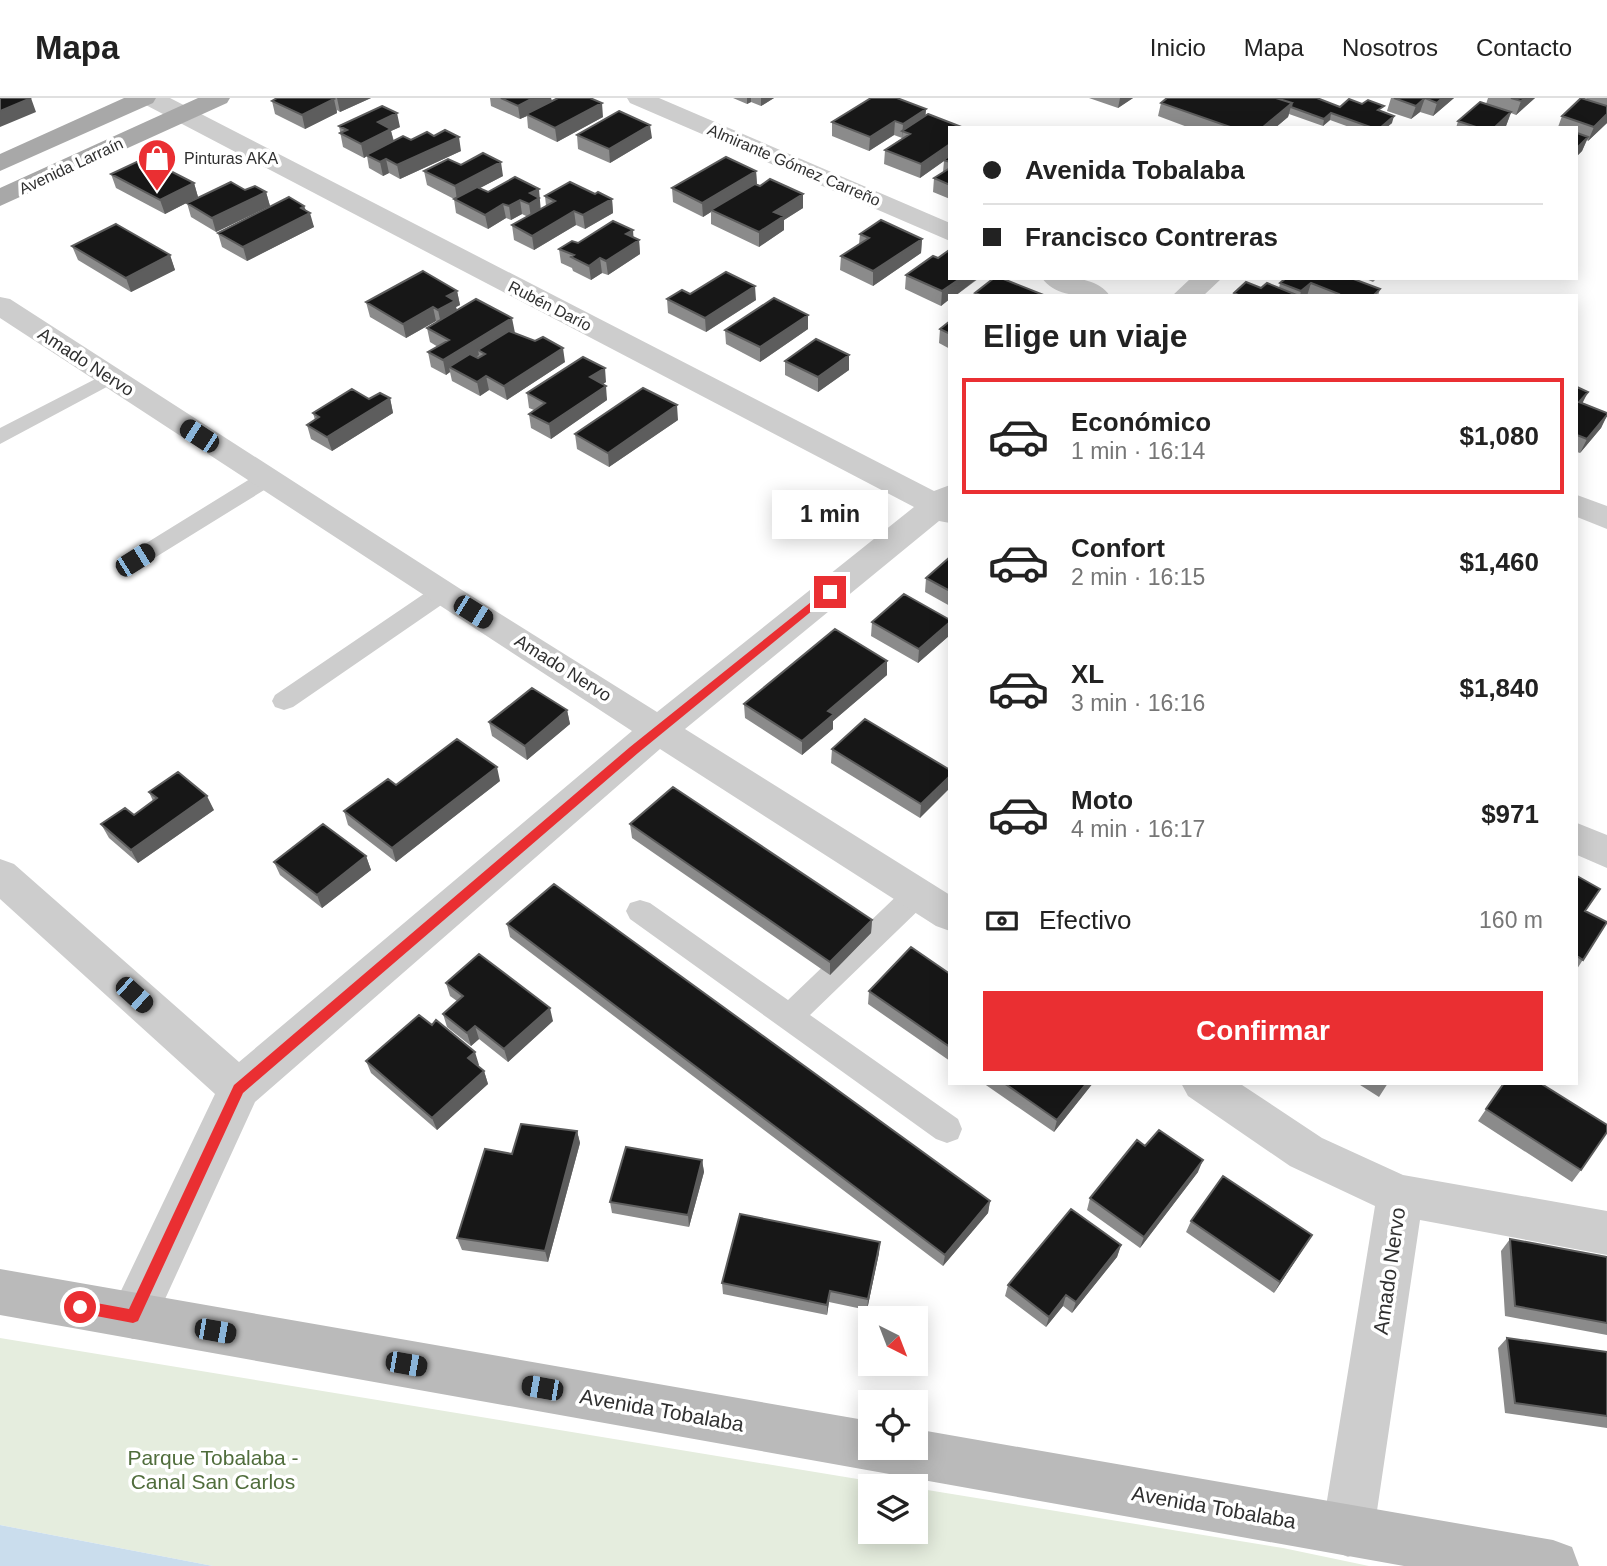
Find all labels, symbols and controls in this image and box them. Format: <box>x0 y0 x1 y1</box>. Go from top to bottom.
text: Mapa <box>35 29 119 66</box>
text: Inicio <box>1150 34 1206 61</box>
text: Mapa <box>1244 34 1304 61</box>
text: Nosotros <box>1342 34 1438 61</box>
text: Contacto <box>1476 34 1572 61</box>
street label: Almirante Gómez Carreño <box>705 121 883 209</box>
street label: Avenida Larraín <box>16 134 126 198</box>
shop icon: Pinturas AKA <box>136 137 178 192</box>
place label: Pinturas AKA <box>184 150 279 167</box>
text: Avenida Tobalaba <box>1025 155 1245 185</box>
text: Francisco Contreras <box>1025 222 1278 252</box>
street label: Rubén Darío <box>506 278 594 334</box>
text: Elige un viaje <box>983 318 1188 354</box>
street label: Amado Nervo <box>34 324 138 400</box>
icon: car <box>987 405 1050 468</box>
text: Económico <box>1071 407 1211 437</box>
car <box>176 416 223 456</box>
text: $1,080 <box>1459 421 1539 451</box>
text: 1 min · 16:14 <box>1071 438 1205 464</box>
callout: 1 min <box>772 490 888 540</box>
text: 1 min <box>800 501 860 527</box>
icon: car <box>987 531 1050 594</box>
text: Confort <box>1071 533 1165 563</box>
car <box>112 540 159 580</box>
text: $1,460 <box>1459 547 1539 577</box>
text: 2 min · 16:15 <box>1071 564 1205 590</box>
route end <box>814 576 846 608</box>
car <box>450 592 497 632</box>
street label: Amado Nervo <box>511 630 615 706</box>
icon: car <box>987 657 1050 720</box>
text: XL <box>1071 659 1104 689</box>
text: $1,840 <box>1459 673 1539 703</box>
text: 3 min · 16:16 <box>1071 690 1205 716</box>
icon: car <box>987 783 1050 846</box>
text: Moto <box>1071 785 1133 815</box>
text: $971 <box>1481 799 1539 829</box>
text: 4 min · 16:17 <box>1071 816 1205 842</box>
icon: cash <box>983 902 1021 940</box>
text: Efectivo <box>1039 905 1132 935</box>
text: 160 m <box>1479 907 1543 933</box>
car <box>112 973 157 1017</box>
button: Confirmar <box>983 991 1543 1071</box>
street label: Amado Nervo <box>1369 1206 1409 1336</box>
route start <box>64 1291 96 1323</box>
north arrow <box>858 1306 928 1376</box>
map controls <box>858 1306 928 1544</box>
car <box>193 1317 238 1345</box>
car <box>384 1350 429 1378</box>
car <box>520 1374 565 1402</box>
street label: Avenida Tobalaba <box>578 1384 746 1436</box>
button: locate <box>858 1390 928 1460</box>
park label: Parque Tobalaba - Canal San Carlos <box>127 1446 299 1493</box>
button: layers <box>858 1474 928 1544</box>
street label: Avenida Tobalaba <box>1130 1481 1298 1533</box>

